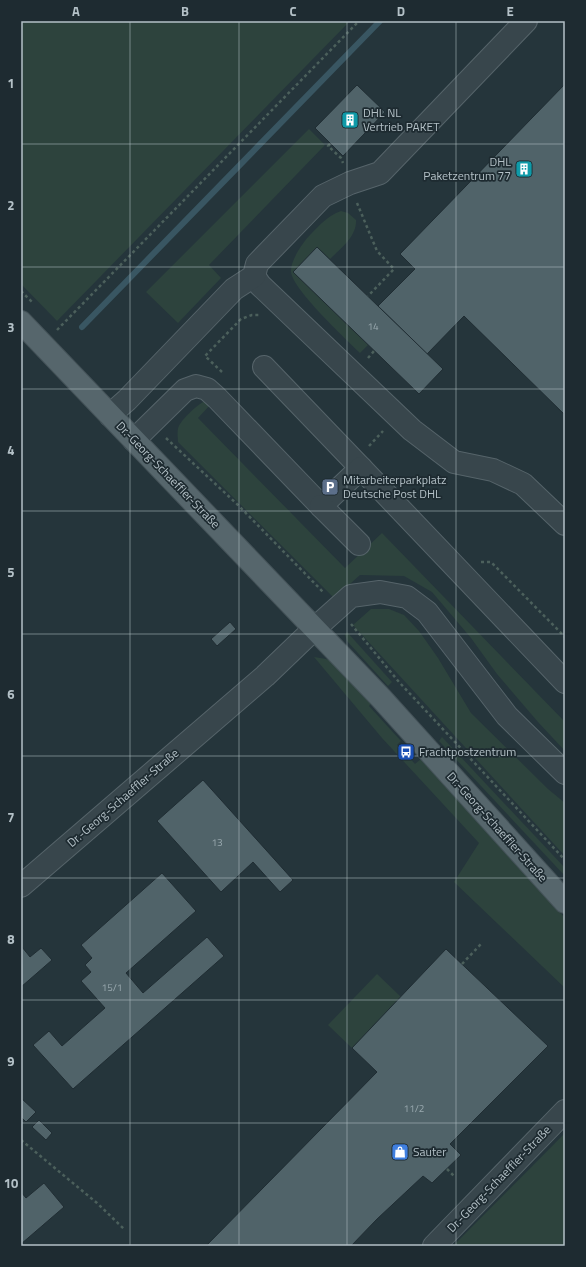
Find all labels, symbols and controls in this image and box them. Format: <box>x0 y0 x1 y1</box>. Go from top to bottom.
text: A <box>72 1 80 21</box>
text: B <box>181 1 189 21</box>
text: C <box>289 1 297 21</box>
text: D <box>397 1 405 21</box>
text: E <box>506 1 514 21</box>
text: 1 <box>7 73 15 93</box>
place label: DHL NL Vertrieb PAKET <box>363 103 440 136</box>
building icon: DHL NL Vertrieb PAKET <box>340 110 360 130</box>
place label: DHL Paketzentrum 77 <box>423 152 511 185</box>
building icon: DHL Paketzentrum 77 <box>514 159 534 179</box>
text: 2 <box>7 195 15 215</box>
text: 3 <box>7 317 15 337</box>
house number: 14 <box>367 319 379 334</box>
street label: Dr.-Georg-Schaeffler-Straße <box>112 417 225 533</box>
text: 4 <box>7 440 15 460</box>
place label: Mitarbeiterparkplatz Deutsche Post DHL <box>343 470 447 503</box>
parking icon: Mitarbeiterparkplatz Deutsche Post DHL <box>320 477 340 497</box>
text: 5 <box>7 562 15 582</box>
text: 6 <box>7 684 15 704</box>
bus stop icon: Frachtpostzentrum <box>396 742 416 762</box>
place label: Frachtpostzentrum <box>419 742 516 761</box>
street label: Dr.-Georg-Schaeffler-Straße <box>63 744 183 852</box>
street label: Dr.-Georg-Schaeffler-Straße <box>443 767 552 886</box>
text: 7 <box>7 807 15 827</box>
house number: 13 <box>211 835 223 850</box>
text: 8 <box>7 929 15 949</box>
house number: 15/1 <box>102 980 122 995</box>
text: 9 <box>7 1051 15 1071</box>
house number: 11/2 <box>404 1101 424 1116</box>
street label: Dr.-Georg-Schaeffler-Straße <box>442 1121 555 1237</box>
shop icon: Sauter <box>390 1142 410 1162</box>
place label: Sauter <box>413 1142 446 1161</box>
text: 10 <box>4 1173 18 1193</box>

